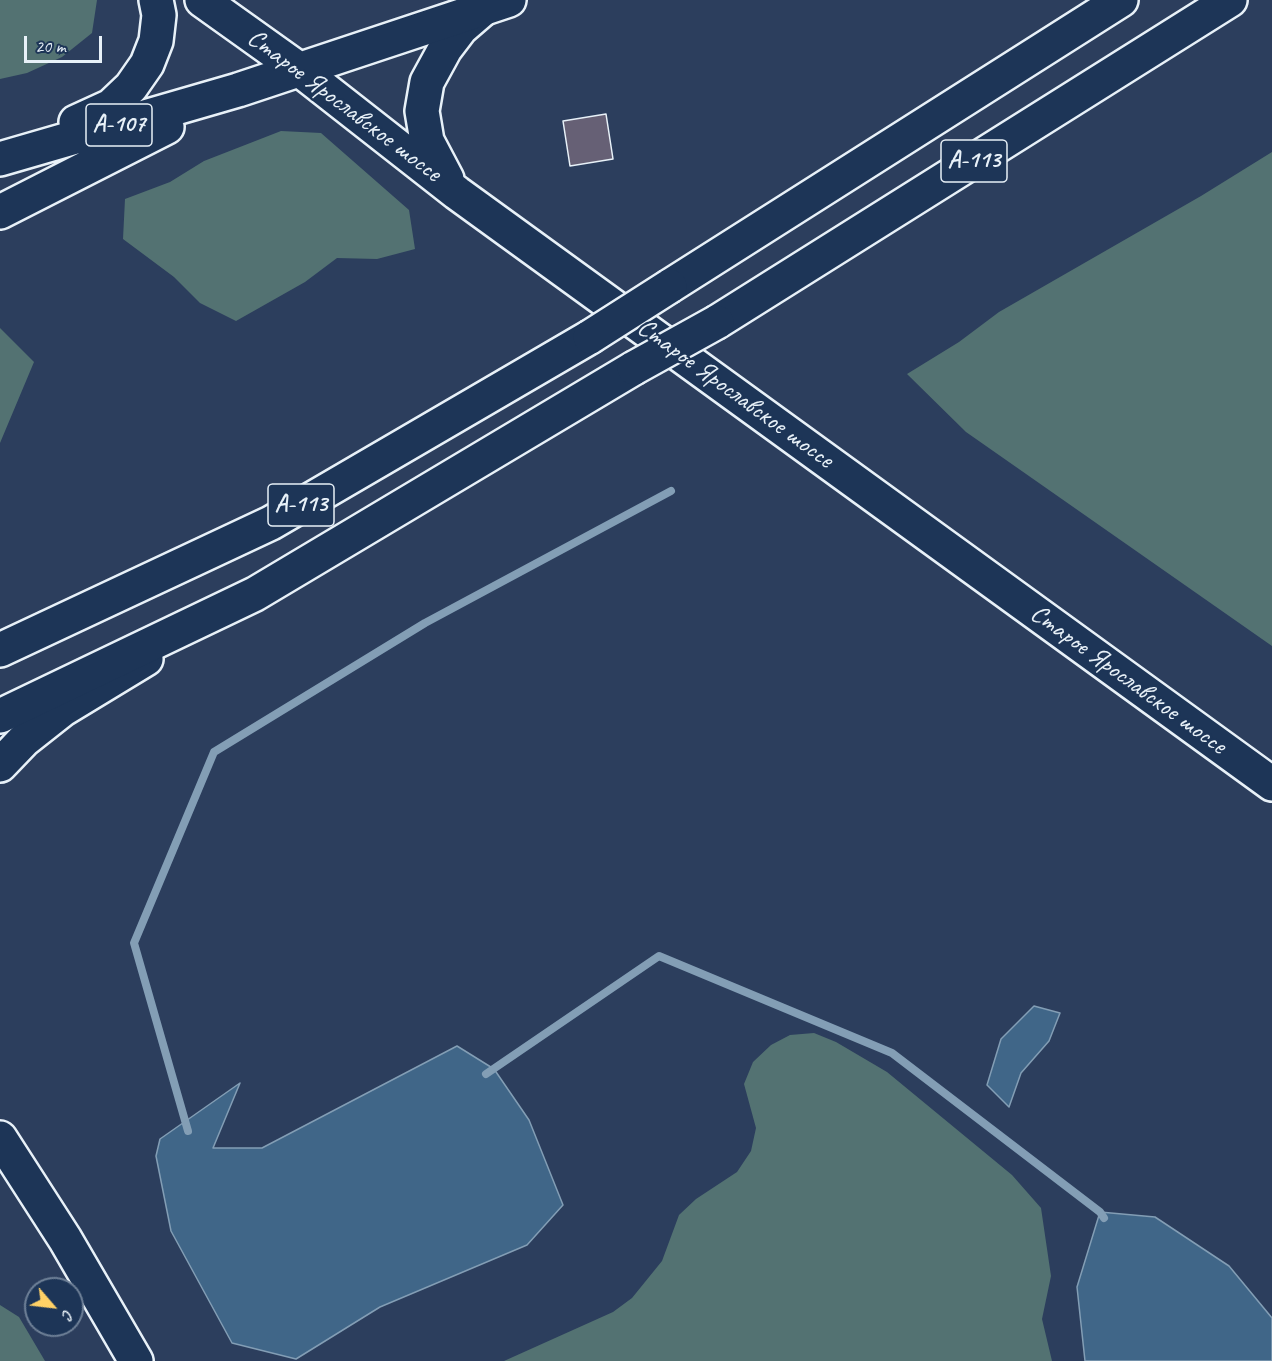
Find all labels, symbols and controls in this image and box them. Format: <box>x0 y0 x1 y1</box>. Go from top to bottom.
street label: Старое Ярославское шоссе <box>241 23 447 189</box>
scale bar <box>27 24 105 62</box>
text: 20 m <box>35 35 66 57</box>
road number: А-107 <box>86 104 152 146</box>
road number: А-113 <box>941 140 1007 182</box>
street label: Старое Ярославское шоссе <box>631 312 839 476</box>
road number: А-113 <box>268 484 334 526</box>
street label: Старое Ярославское шоссе <box>1024 598 1232 762</box>
north arrow <box>24 1277 84 1337</box>
text: С <box>57 1306 79 1323</box>

